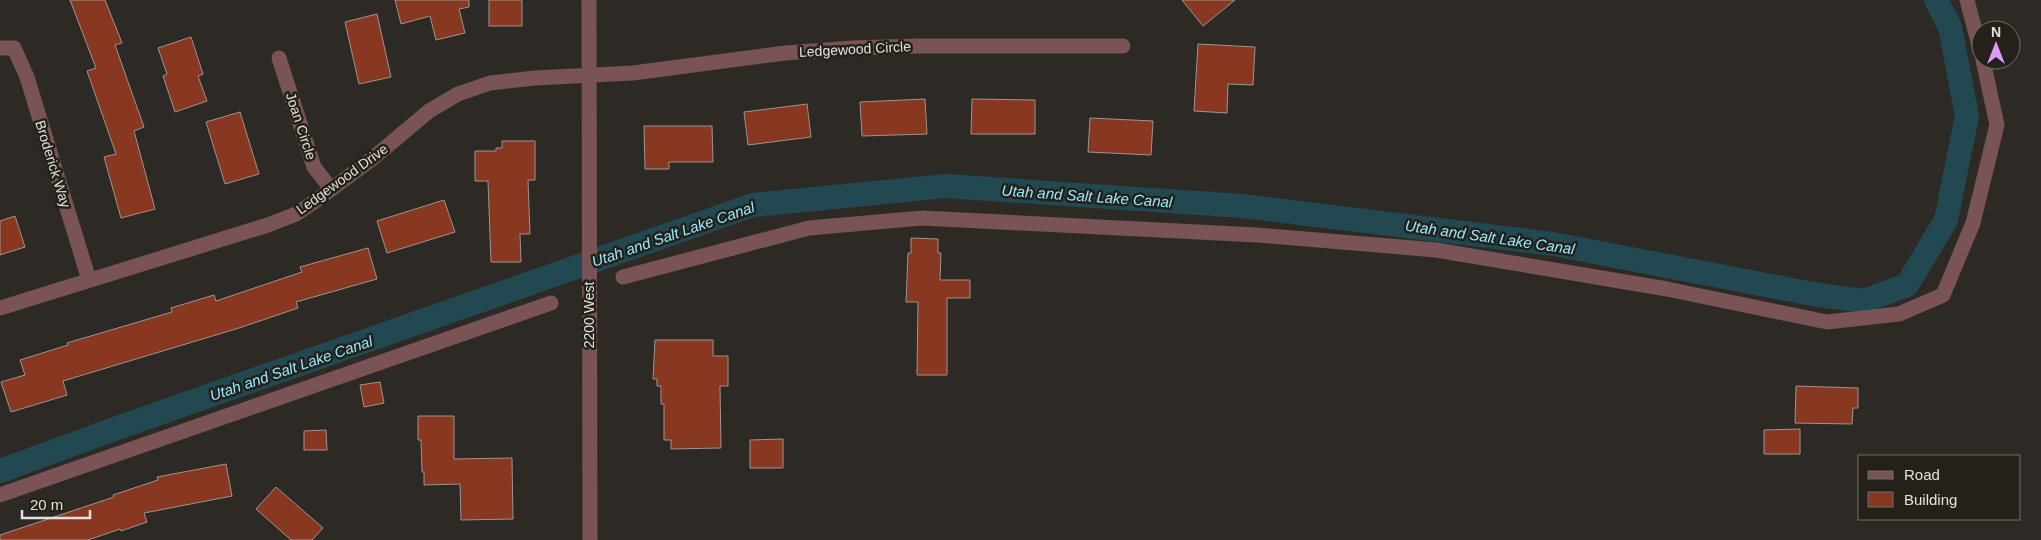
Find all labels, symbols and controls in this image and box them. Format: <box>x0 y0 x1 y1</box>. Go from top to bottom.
north arrow <box>1971 20 2021 70</box>
text: N <box>1991 24 2001 40</box>
street label: Ledgewood Circle <box>799 38 912 60</box>
street label: Joan Circle <box>283 90 319 162</box>
street label: Broderick Way <box>32 118 74 210</box>
street label: Ledgewood Drive <box>293 140 391 217</box>
water label: Utah and Salt Lake Canal <box>1001 182 1174 210</box>
water label: Utah and Salt Lake Canal <box>589 198 757 270</box>
water label: Utah and Salt Lake Canal <box>1404 217 1576 257</box>
street label: 2200 West <box>581 282 597 348</box>
water label: Utah and Salt Lake Canal <box>207 332 375 404</box>
legend <box>1858 455 2021 520</box>
text: Road <box>1904 466 1940 483</box>
scale bar <box>22 488 90 520</box>
text: Building <box>1904 491 1957 508</box>
text: 20 m <box>30 496 63 513</box>

